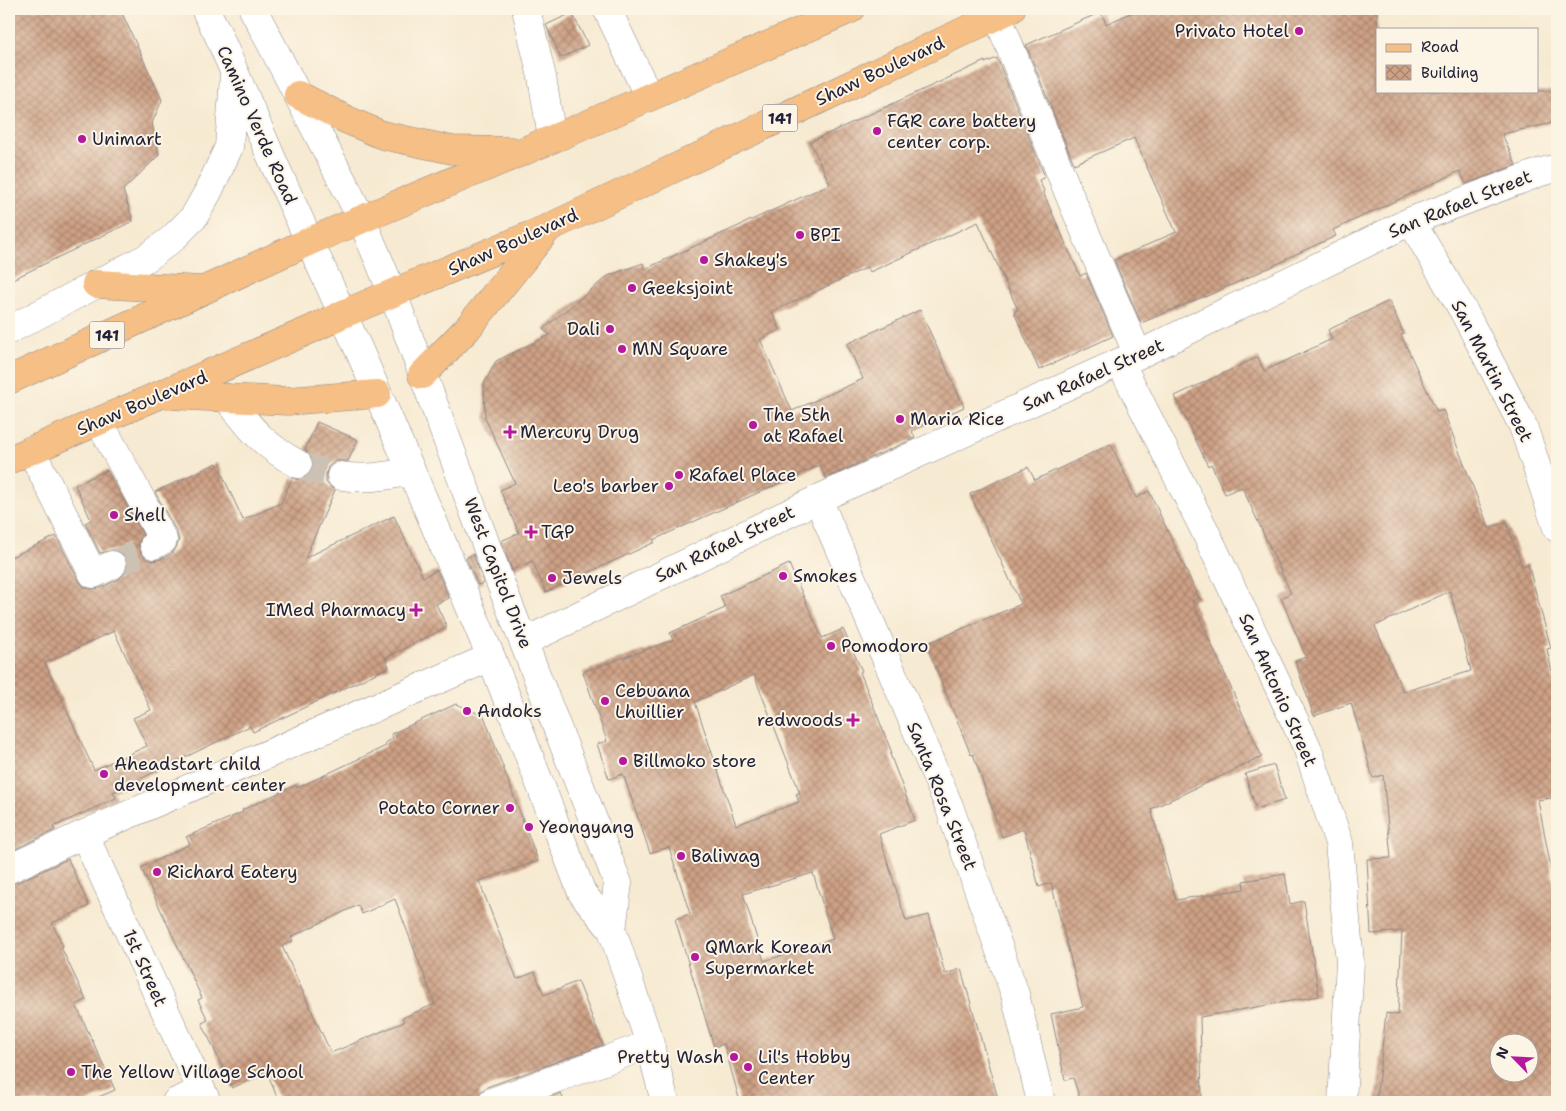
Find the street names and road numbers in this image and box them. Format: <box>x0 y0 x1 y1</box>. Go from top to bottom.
street label: Shaw Boulevard <box>811 31 949 111</box>
street label: Camino Verde Road <box>211 42 303 208</box>
road number: 141 <box>762 105 798 132</box>
street label: San Rafael Street <box>1385 164 1535 244</box>
street label: Shaw Boulevard <box>444 203 582 281</box>
street label: San Martin Street <box>1446 296 1538 446</box>
road number: 141 <box>90 322 124 348</box>
street label: San Rafael Street <box>1018 333 1168 417</box>
street label: Shaw Boulevard <box>73 365 211 441</box>
street label: West Capitol Drive <box>458 494 538 652</box>
street label: San Rafael Street <box>651 500 799 588</box>
street label: San Antonio Street <box>1233 609 1323 771</box>
street label: Santa Rosa Street <box>901 718 983 874</box>
street label: 1st Street <box>117 926 173 1011</box>

